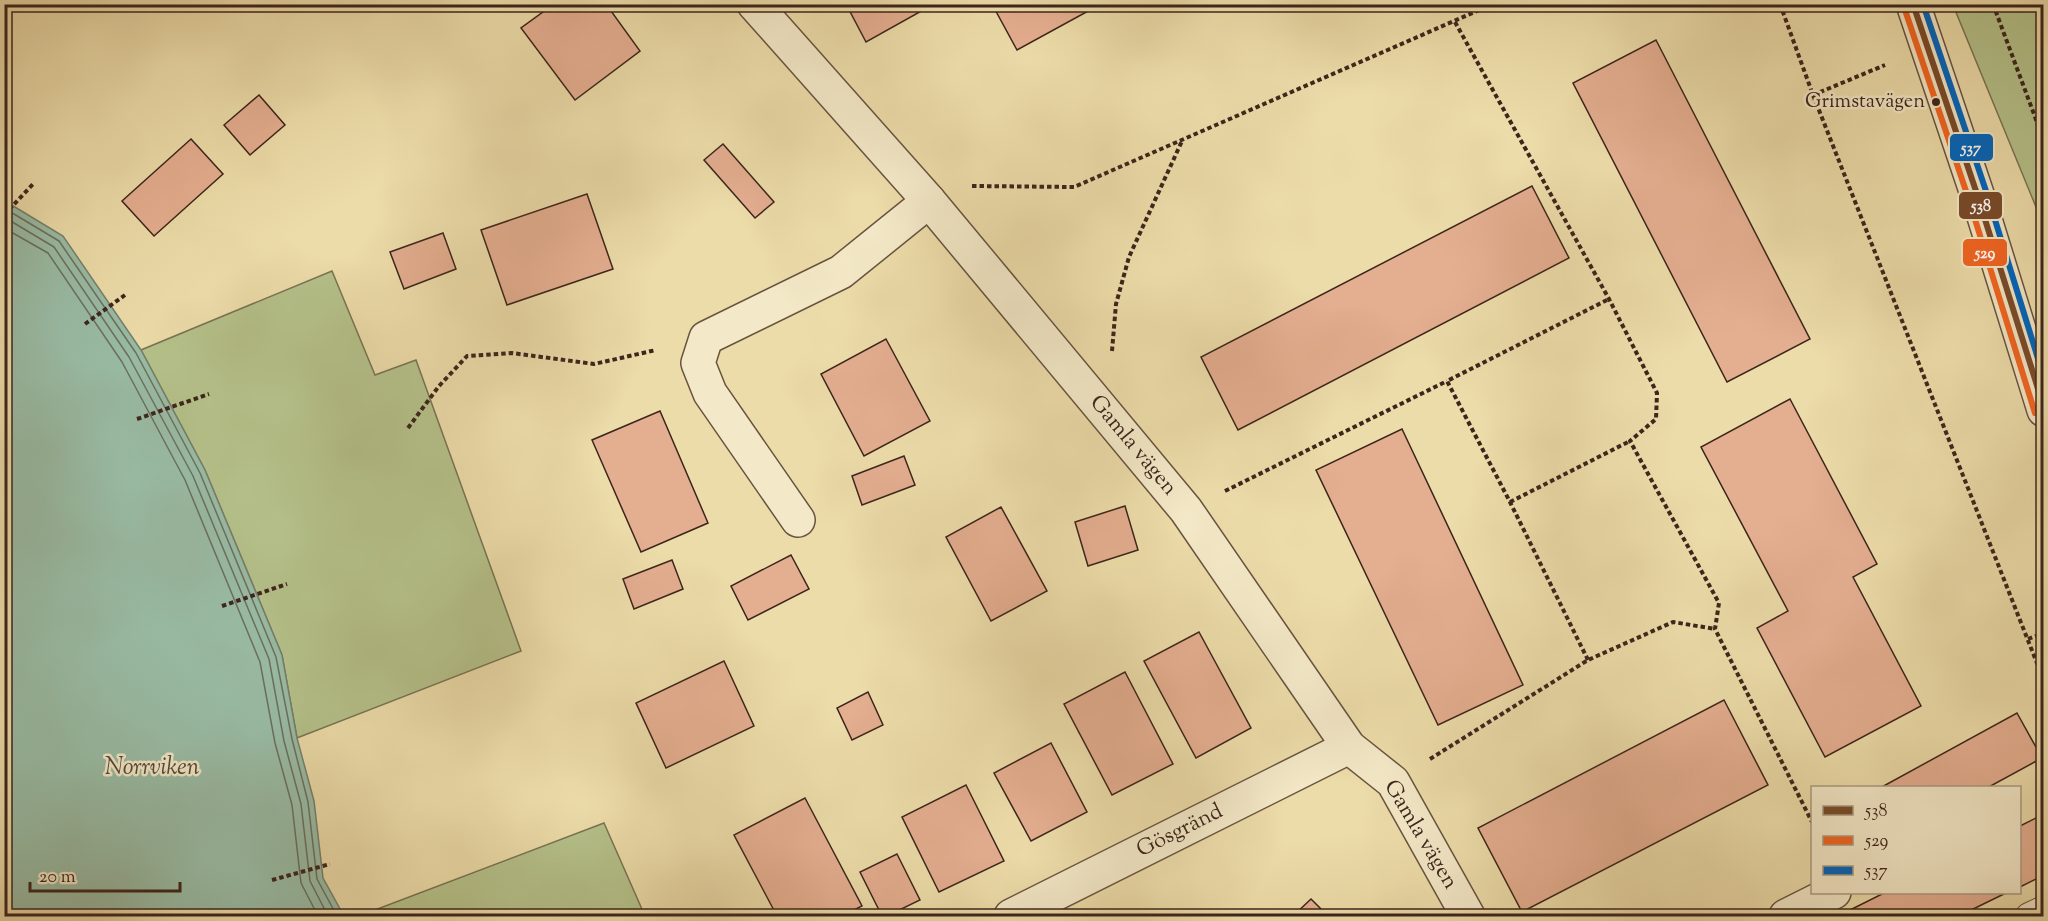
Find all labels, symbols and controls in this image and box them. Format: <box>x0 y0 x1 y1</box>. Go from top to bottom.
place label: Grimstavägen <box>1805 88 1925 117</box>
marker: Grimstavägen <box>1930 96 1942 108</box>
line badge: 537 <box>1949 133 1994 162</box>
text: 537 <box>1959 138 1982 161</box>
line badge: 538 <box>1958 191 2003 220</box>
text: 538 <box>1969 196 1991 219</box>
line badge: 529 <box>1962 238 2008 267</box>
text: 529 <box>1973 243 1996 266</box>
street label: Gamla vägen <box>1081 389 1184 503</box>
water label: Norrviken <box>105 751 200 785</box>
street label: Gamla vägen <box>1375 774 1465 896</box>
legend <box>1811 786 2021 894</box>
street label: Gösgränd <box>1131 796 1229 867</box>
text: 538 <box>1864 799 1887 825</box>
text: 529 <box>1864 829 1889 855</box>
scale bar <box>30 855 180 893</box>
text: 537 <box>1864 859 1887 885</box>
text: 20 m <box>39 865 76 891</box>

